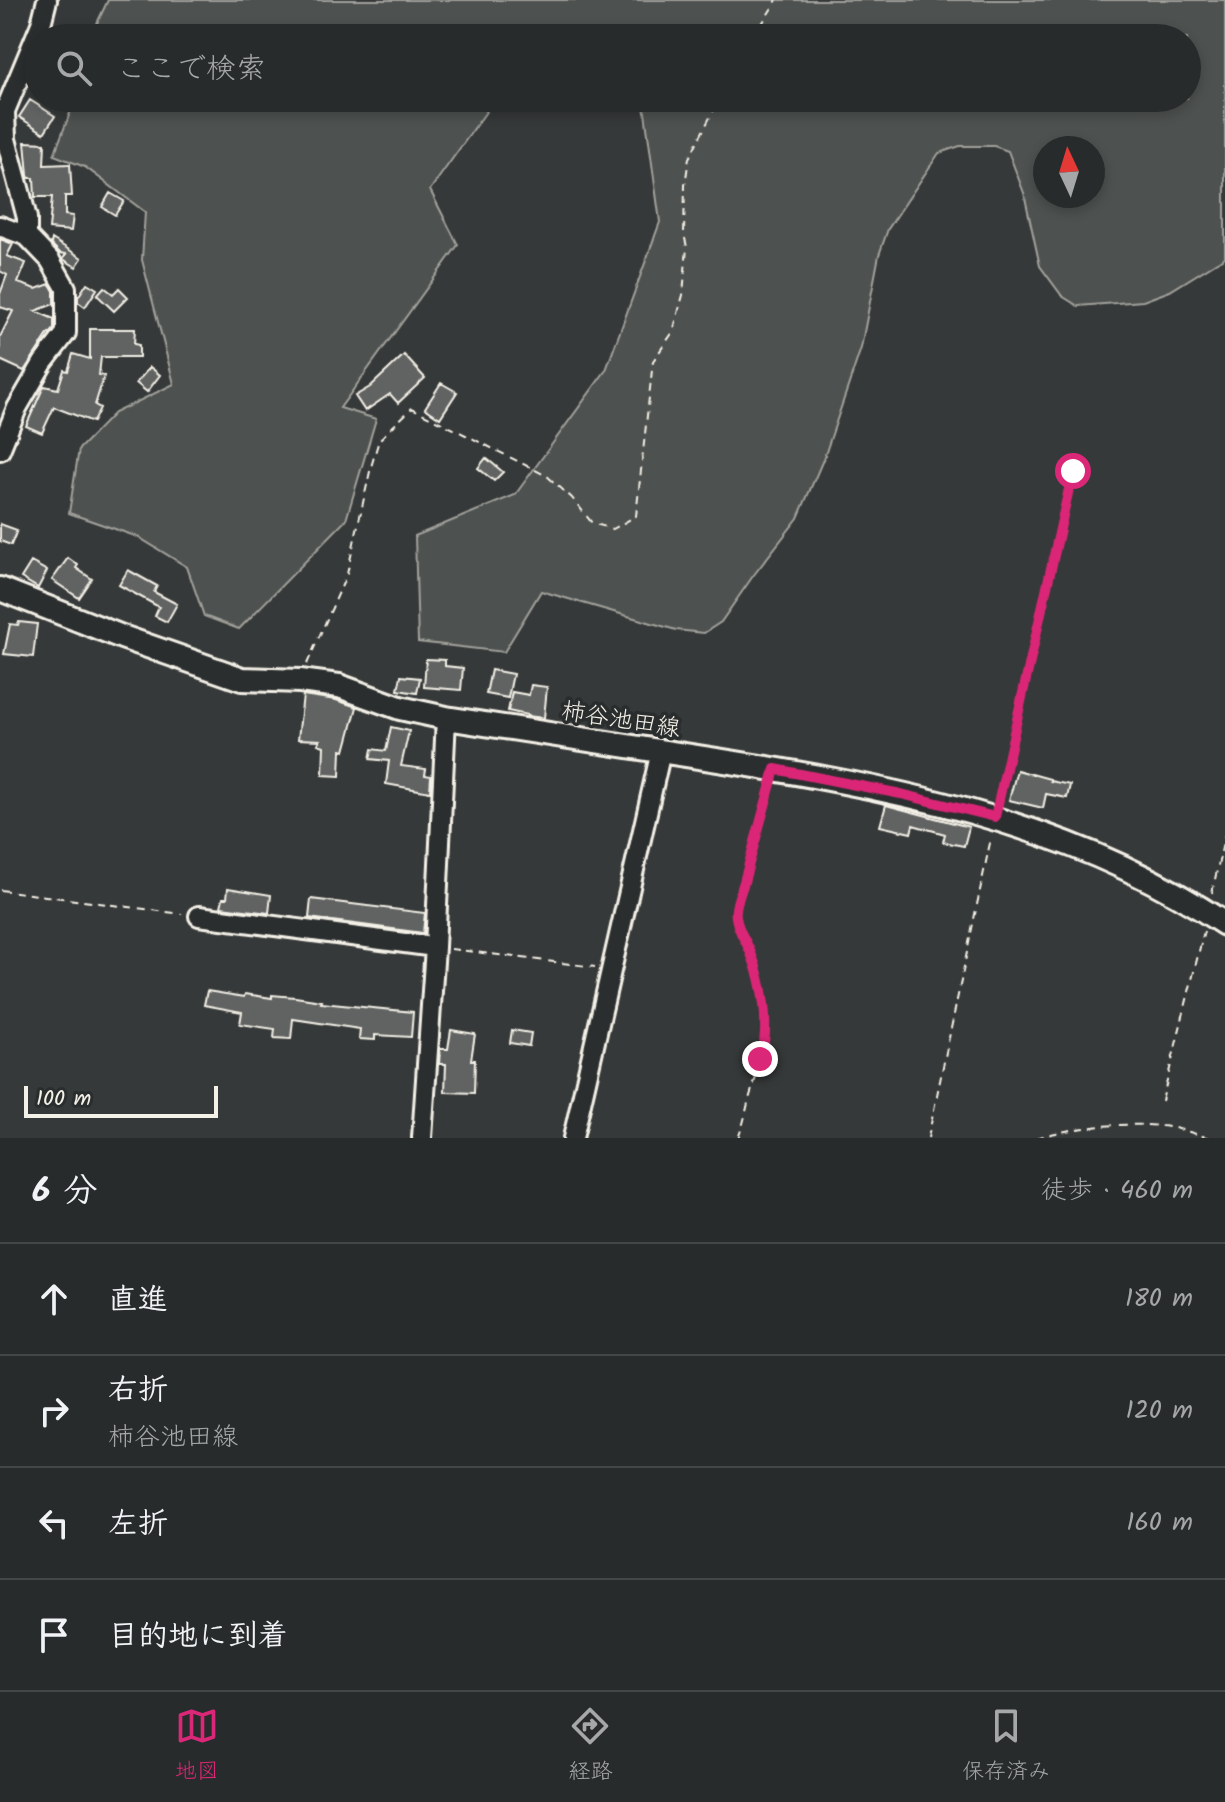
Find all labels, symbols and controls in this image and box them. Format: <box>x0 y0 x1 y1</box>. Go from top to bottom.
search box <box>24 24 1201 112</box>
icon: search <box>52 46 96 90</box>
text: ここで検索 <box>116 46 266 94</box>
north arrow <box>1033 136 1105 208</box>
route start <box>1055 453 1091 489</box>
street label: 柿谷池田線 <box>558 692 683 749</box>
route end <box>742 1041 778 1077</box>
scale bar <box>24 1082 218 1118</box>
text: 100 m <box>36 1082 91 1117</box>
text: 6 分 <box>32 1165 98 1219</box>
text: 徒歩 · 460 m <box>1041 1170 1193 1212</box>
icon: ahead <box>32 1277 76 1321</box>
text: 直進 <box>108 1277 168 1325</box>
text: 180 m <box>1125 1278 1193 1320</box>
text: 右折 <box>108 1367 168 1415</box>
icon: right <box>32 1389 76 1433</box>
text: 120 m <box>1126 1390 1193 1432</box>
text: 柿谷池田線 <box>108 1417 238 1459</box>
icon: left <box>32 1501 76 1545</box>
text: 左折 <box>108 1501 168 1549</box>
text: 160 m <box>1126 1502 1193 1544</box>
icon: arrive <box>32 1613 76 1657</box>
text: 目的地に到着 <box>108 1613 288 1661</box>
tab: 地図 <box>175 1704 219 1790</box>
tab: 経路 <box>568 1704 612 1790</box>
tab: 保存済み <box>962 1704 1050 1790</box>

